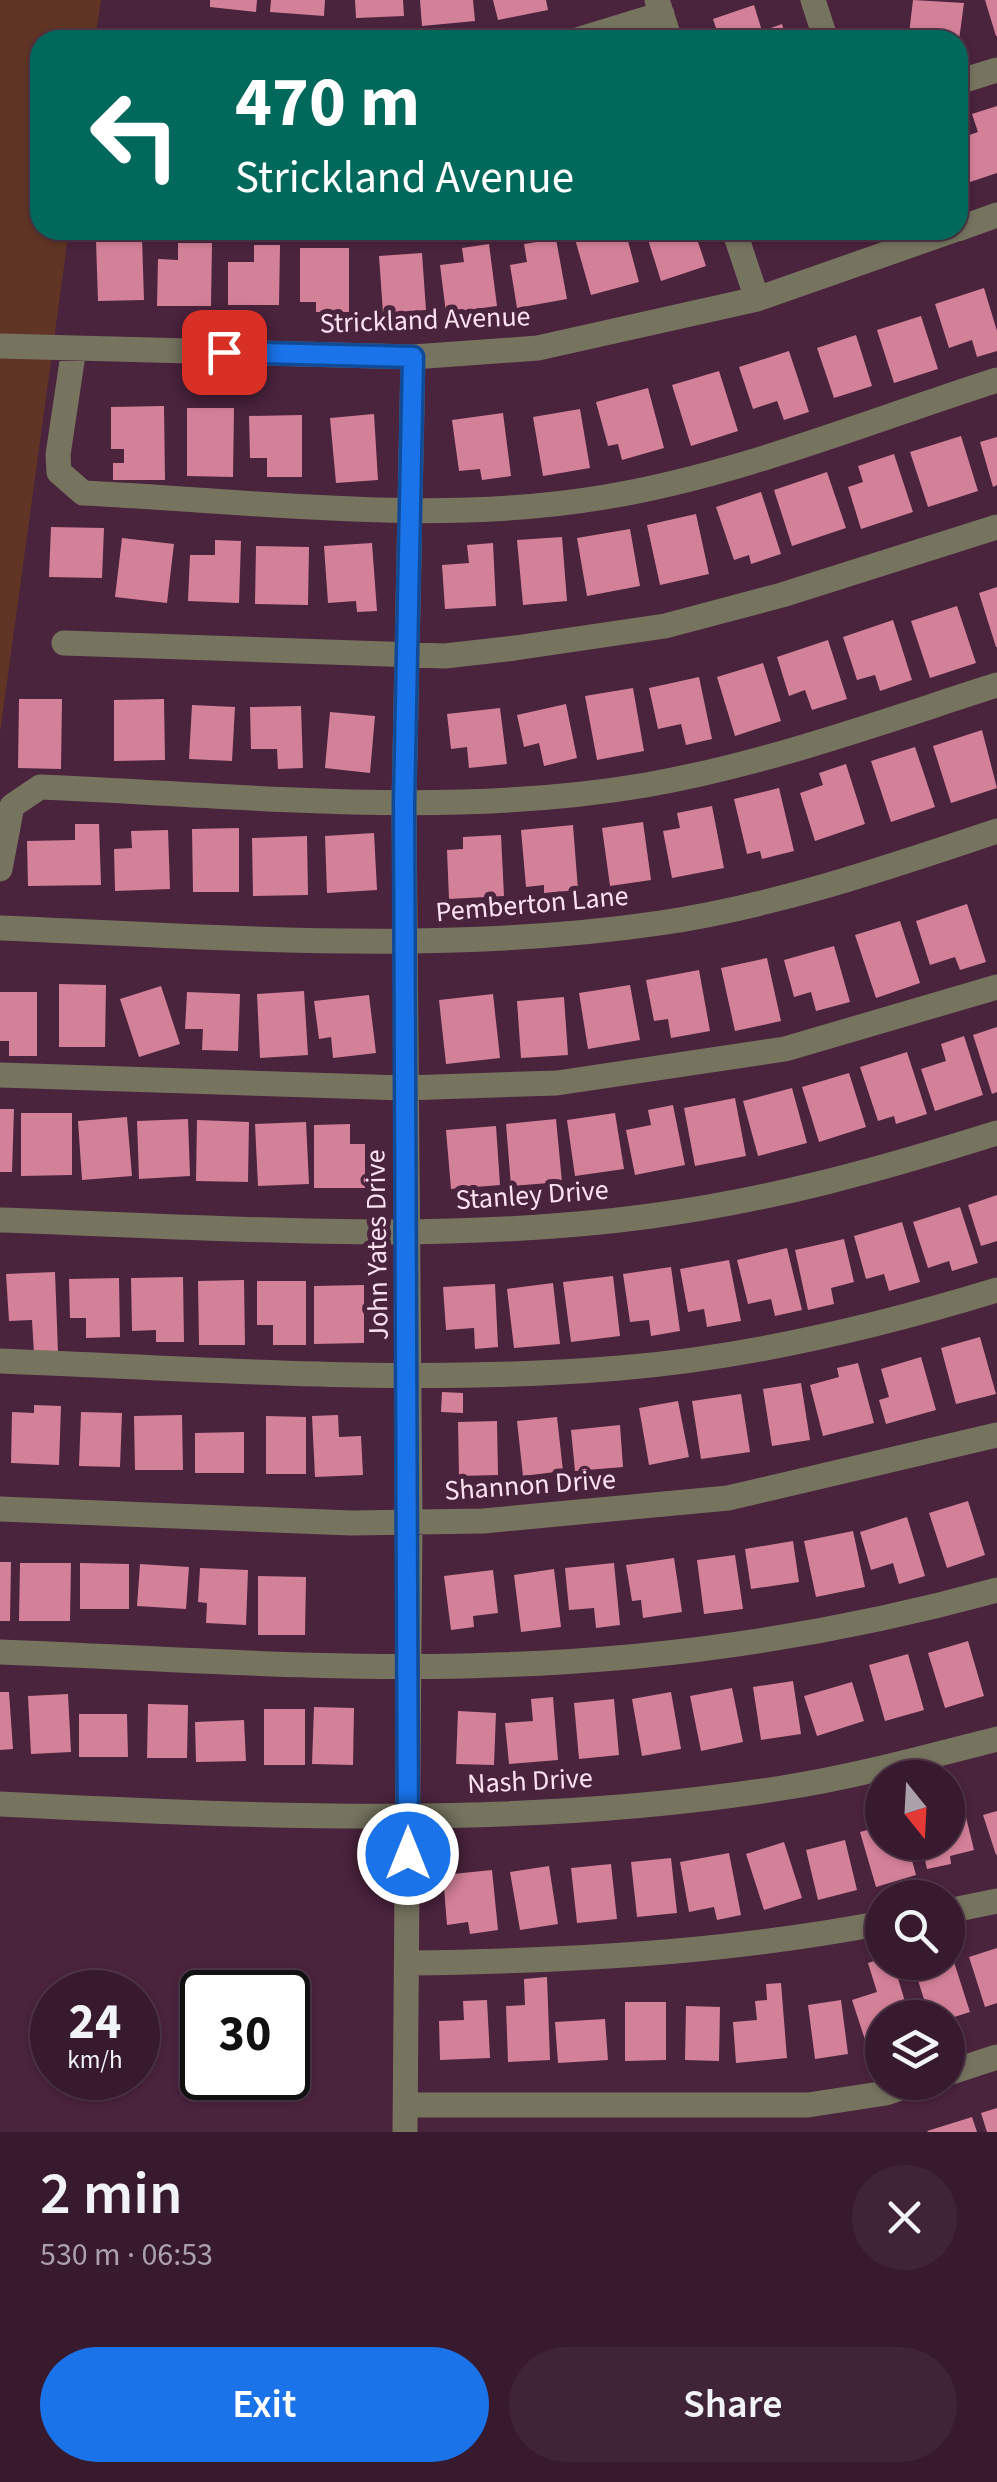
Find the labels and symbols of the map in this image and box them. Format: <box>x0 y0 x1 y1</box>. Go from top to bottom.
street label: Strickland Avenue <box>319 296 531 344</box>
pin <box>182 310 267 395</box>
street label: Pemberton Lane <box>434 876 630 932</box>
street label: John Yates Drive <box>355 1149 399 1341</box>
street label: Stanley Drive <box>454 1170 610 1220</box>
street label: Shannon Drive <box>443 1459 617 1511</box>
street label: Nash Drive <box>466 1758 594 1804</box>
north arrow <box>865 1760 965 1860</box>
position arrow <box>356 1802 460 1906</box>
speed limit sign: 30 <box>180 1970 310 2100</box>

